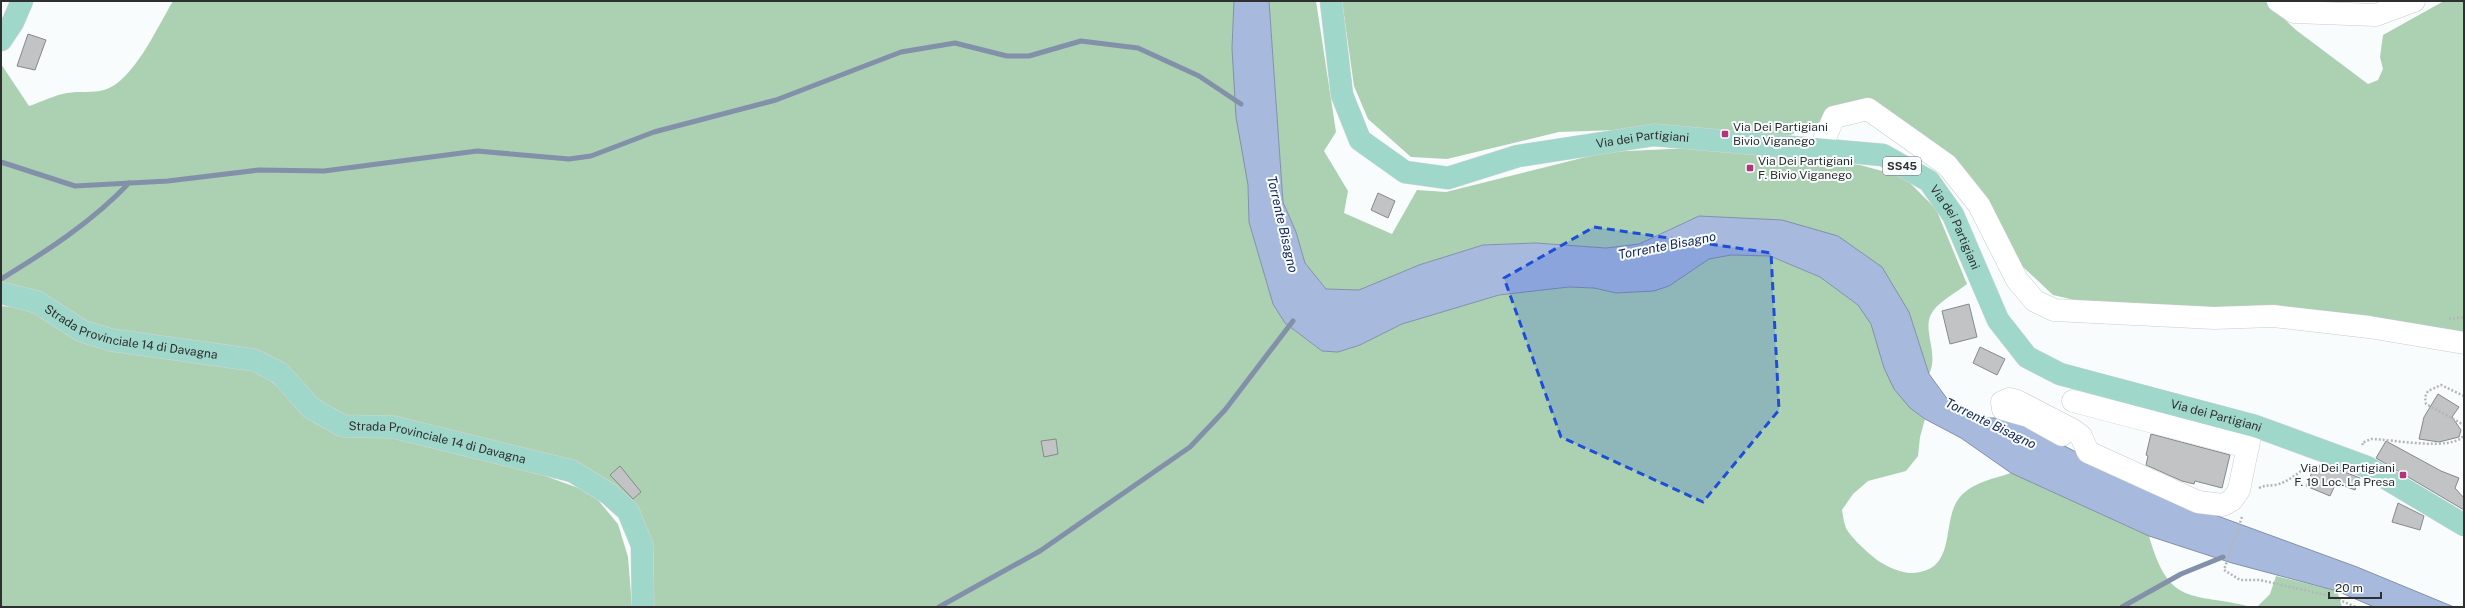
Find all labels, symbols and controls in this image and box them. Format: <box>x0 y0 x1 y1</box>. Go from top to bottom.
place label: Via Dei Partigiani Bivio Viganego <box>1733 120 1828 148</box>
street label: Via dei Partigiani <box>1595 128 1690 151</box>
marker: Via Dei Partigiani Bivio Viganego <box>1720 129 1730 139</box>
place label: Via Dei Partigiani F. Bivio Viganego <box>1758 154 1853 182</box>
road number: SS45 <box>1883 157 1921 175</box>
marker: Via Dei Partigiani F. Bivio Viganego <box>1745 163 1755 173</box>
water label: Torrente Bisagno <box>1264 174 1301 274</box>
street label: Via dei Partigiani <box>1927 182 1983 272</box>
water label: Torrente Bisagno <box>1617 229 1717 262</box>
street label: Strada Provinciale 14 di Davagna <box>42 302 218 362</box>
water label: Torrente Bisagno <box>1943 395 2039 452</box>
street label: Via dei Partigiani <box>2169 397 2264 435</box>
street label: Strada Provinciale 14 di Davagna <box>348 419 527 466</box>
place label: Via Dei Partigiani F. 19 Loc. La Presa <box>2294 461 2395 489</box>
marker: Via Dei Partigiani F. 19 Loc. La Presa <box>2398 470 2408 480</box>
scale bar <box>2329 574 2381 600</box>
text: 20 m <box>2335 581 2363 595</box>

